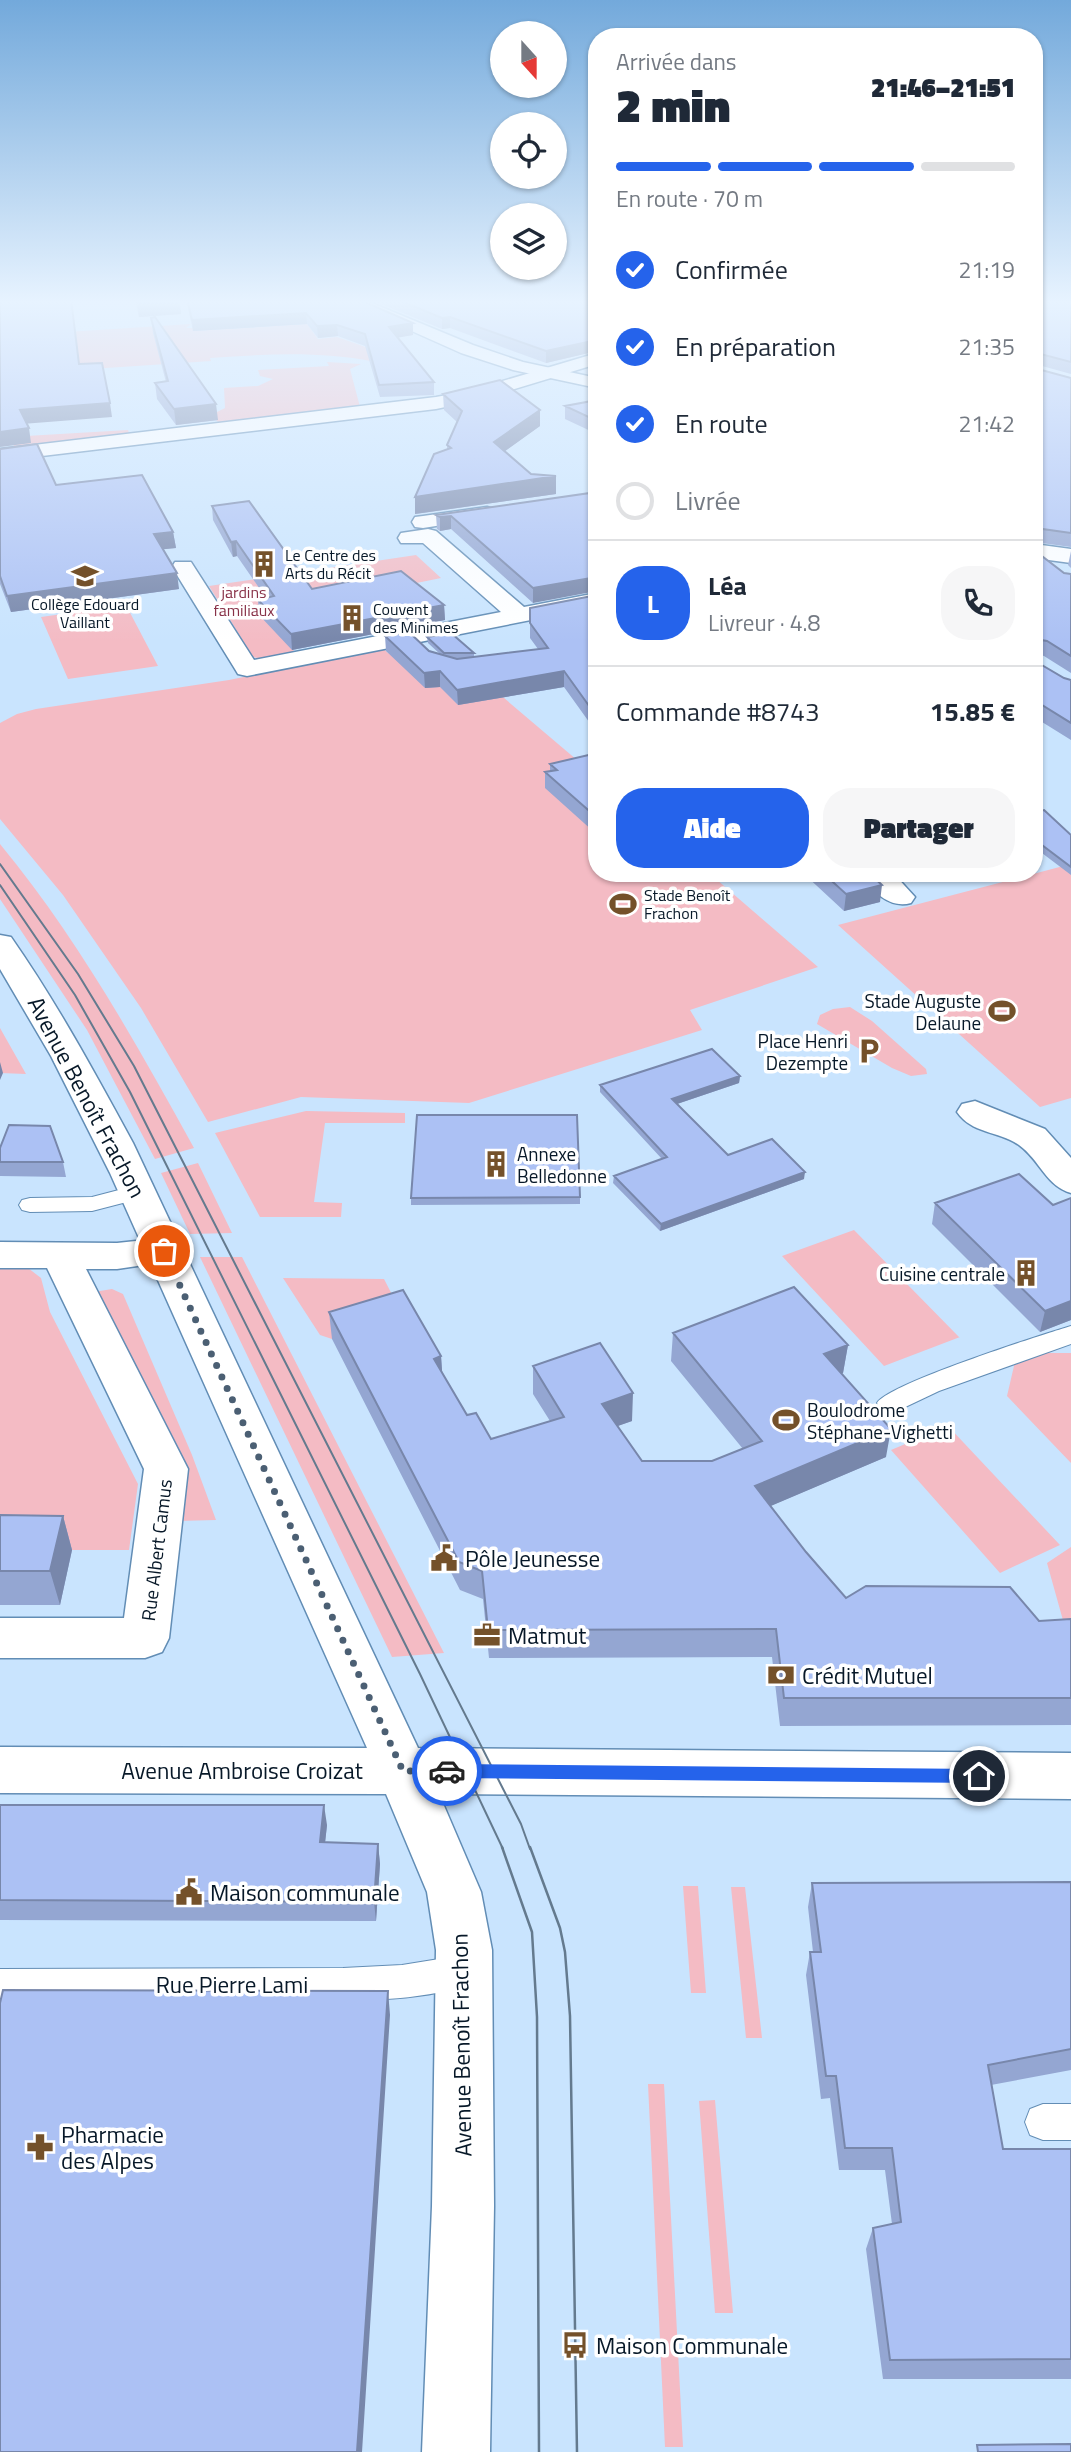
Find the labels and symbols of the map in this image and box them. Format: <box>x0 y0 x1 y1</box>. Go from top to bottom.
north arrow <box>490 21 567 98</box>
place label: Le Centre des Arts du Récit <box>285 543 376 585</box>
building icon: Le Centre des Arts du Récit <box>249 549 279 579</box>
school or university icon: Collège Edouard Vaillant <box>70 561 100 591</box>
park label: jardins familiaux <box>213 580 275 622</box>
place label: Collège Edouard Vaillant <box>31 592 139 634</box>
place label: Couvent des Minimes <box>373 597 458 639</box>
building icon: Couvent des Minimes <box>337 603 367 633</box>
place label: Stade Benoît Frachon <box>644 883 731 925</box>
sports icon: Stade Benoît Frachon <box>608 889 638 919</box>
place label: Stade Auguste Delaune <box>864 986 981 1037</box>
street label: Avenue Benoît Frachon <box>19 990 155 1204</box>
sports icon: Stade Auguste Delaune <box>987 996 1017 1026</box>
place label: Place Henri Dezempte <box>758 1026 848 1077</box>
parking icon: Place Henri Dezempte <box>854 1036 884 1066</box>
place label: Annexe Belledonne <box>517 1139 607 1190</box>
building icon: Annexe Belledonne <box>481 1149 511 1179</box>
pin <box>134 1221 194 1281</box>
building icon: Cuisine centrale <box>1011 1258 1041 1288</box>
place label: Cuisine centrale <box>879 1259 1005 1288</box>
place label: Boulodrome Stéphane-Vighetti <box>807 1395 953 1446</box>
sports icon: Boulodrome Stéphane-Vighetti <box>771 1405 801 1435</box>
street label: Rue Albert Camus <box>133 1477 179 1623</box>
place label: Pôle Jeunesse <box>465 1541 600 1576</box>
public building icon: Pôle Jeunesse <box>429 1543 459 1573</box>
place label: Matmut <box>508 1618 586 1653</box>
office icon: Matmut <box>472 1620 502 1650</box>
place label: Crédit Mutuel <box>802 1658 933 1693</box>
bank icon: Crédit Mutuel <box>766 1660 796 1690</box>
courier <box>412 1736 482 1806</box>
pin <box>949 1746 1009 1806</box>
street label: Avenue Ambroise Croizat <box>121 1753 363 1788</box>
place label: Maison communale <box>210 1875 400 1910</box>
public building icon: Maison communale <box>174 1877 204 1907</box>
street label: Avenue Benoît Frachon <box>442 1933 480 2157</box>
street label: Rue Pierre Lami <box>156 1967 308 2002</box>
place label: Pharmacie des Alpes <box>61 2117 164 2178</box>
pharmacy icon: Pharmacie des Alpes <box>25 2132 55 2162</box>
place label: Maison Communale <box>596 2328 788 2363</box>
bus stop icon: Maison Communale <box>560 2330 590 2360</box>

